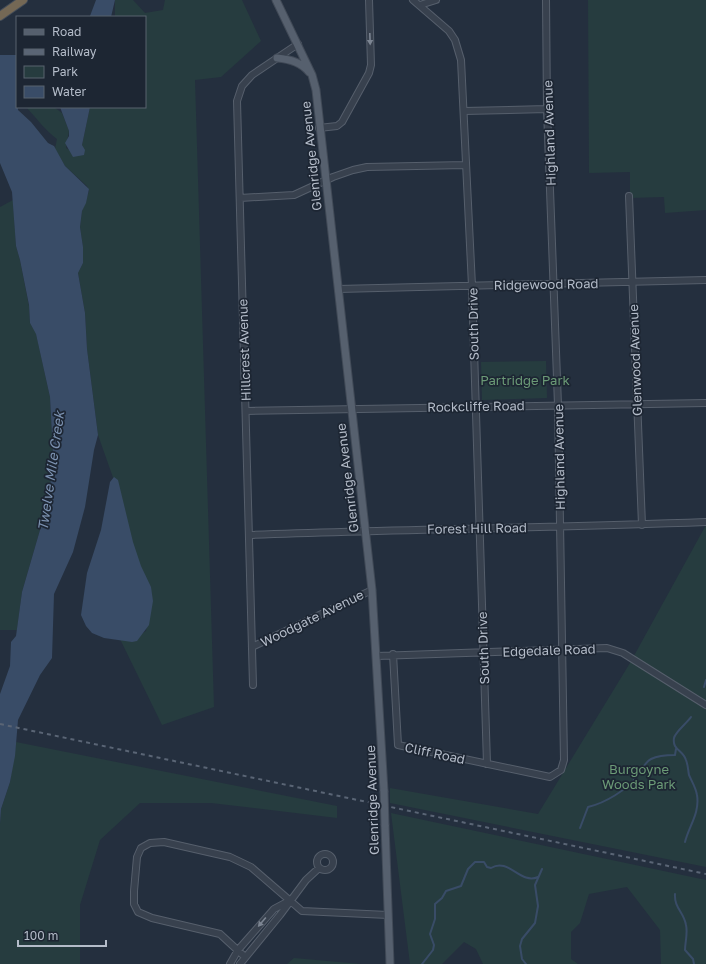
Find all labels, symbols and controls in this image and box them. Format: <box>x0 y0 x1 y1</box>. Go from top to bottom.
legend <box>16 16 146 108</box>
text: Road <box>52 24 81 39</box>
one-way arrow <box>367 33 373 46</box>
text: Railway <box>52 44 97 59</box>
text: Park <box>52 64 78 79</box>
street label: Highland Avenue <box>539 80 559 186</box>
text: Water <box>52 84 86 99</box>
street label: Glenridge Avenue <box>297 100 325 212</box>
street label: Ridgewood Road <box>493 275 599 293</box>
street label: South Drive <box>464 288 482 360</box>
street label: Hillcrest Avenue <box>234 299 254 401</box>
street label: Glenwood Avenue <box>625 304 645 416</box>
park label: Partridge Park <box>480 372 571 388</box>
street label: Rockcliffe Road <box>427 397 525 415</box>
street label: Highland Avenue <box>550 404 568 510</box>
water label: Twelve Mile Creek <box>34 408 68 532</box>
street label: Glenridge Avenue <box>332 422 362 534</box>
street label: Forest Hill Road <box>427 519 527 537</box>
street label: Woodgate Avenue <box>258 586 366 650</box>
street label: South Drive <box>474 611 492 685</box>
street label: Edgedale Road <box>502 640 596 660</box>
street label: Cliff Road <box>403 739 467 767</box>
street label: Glenridge Avenue <box>362 745 382 855</box>
park label: Burgoyne Woods Park <box>602 761 677 792</box>
one-way arrow <box>258 917 267 927</box>
scale bar <box>18 922 106 948</box>
text: 100 m <box>24 928 58 943</box>

